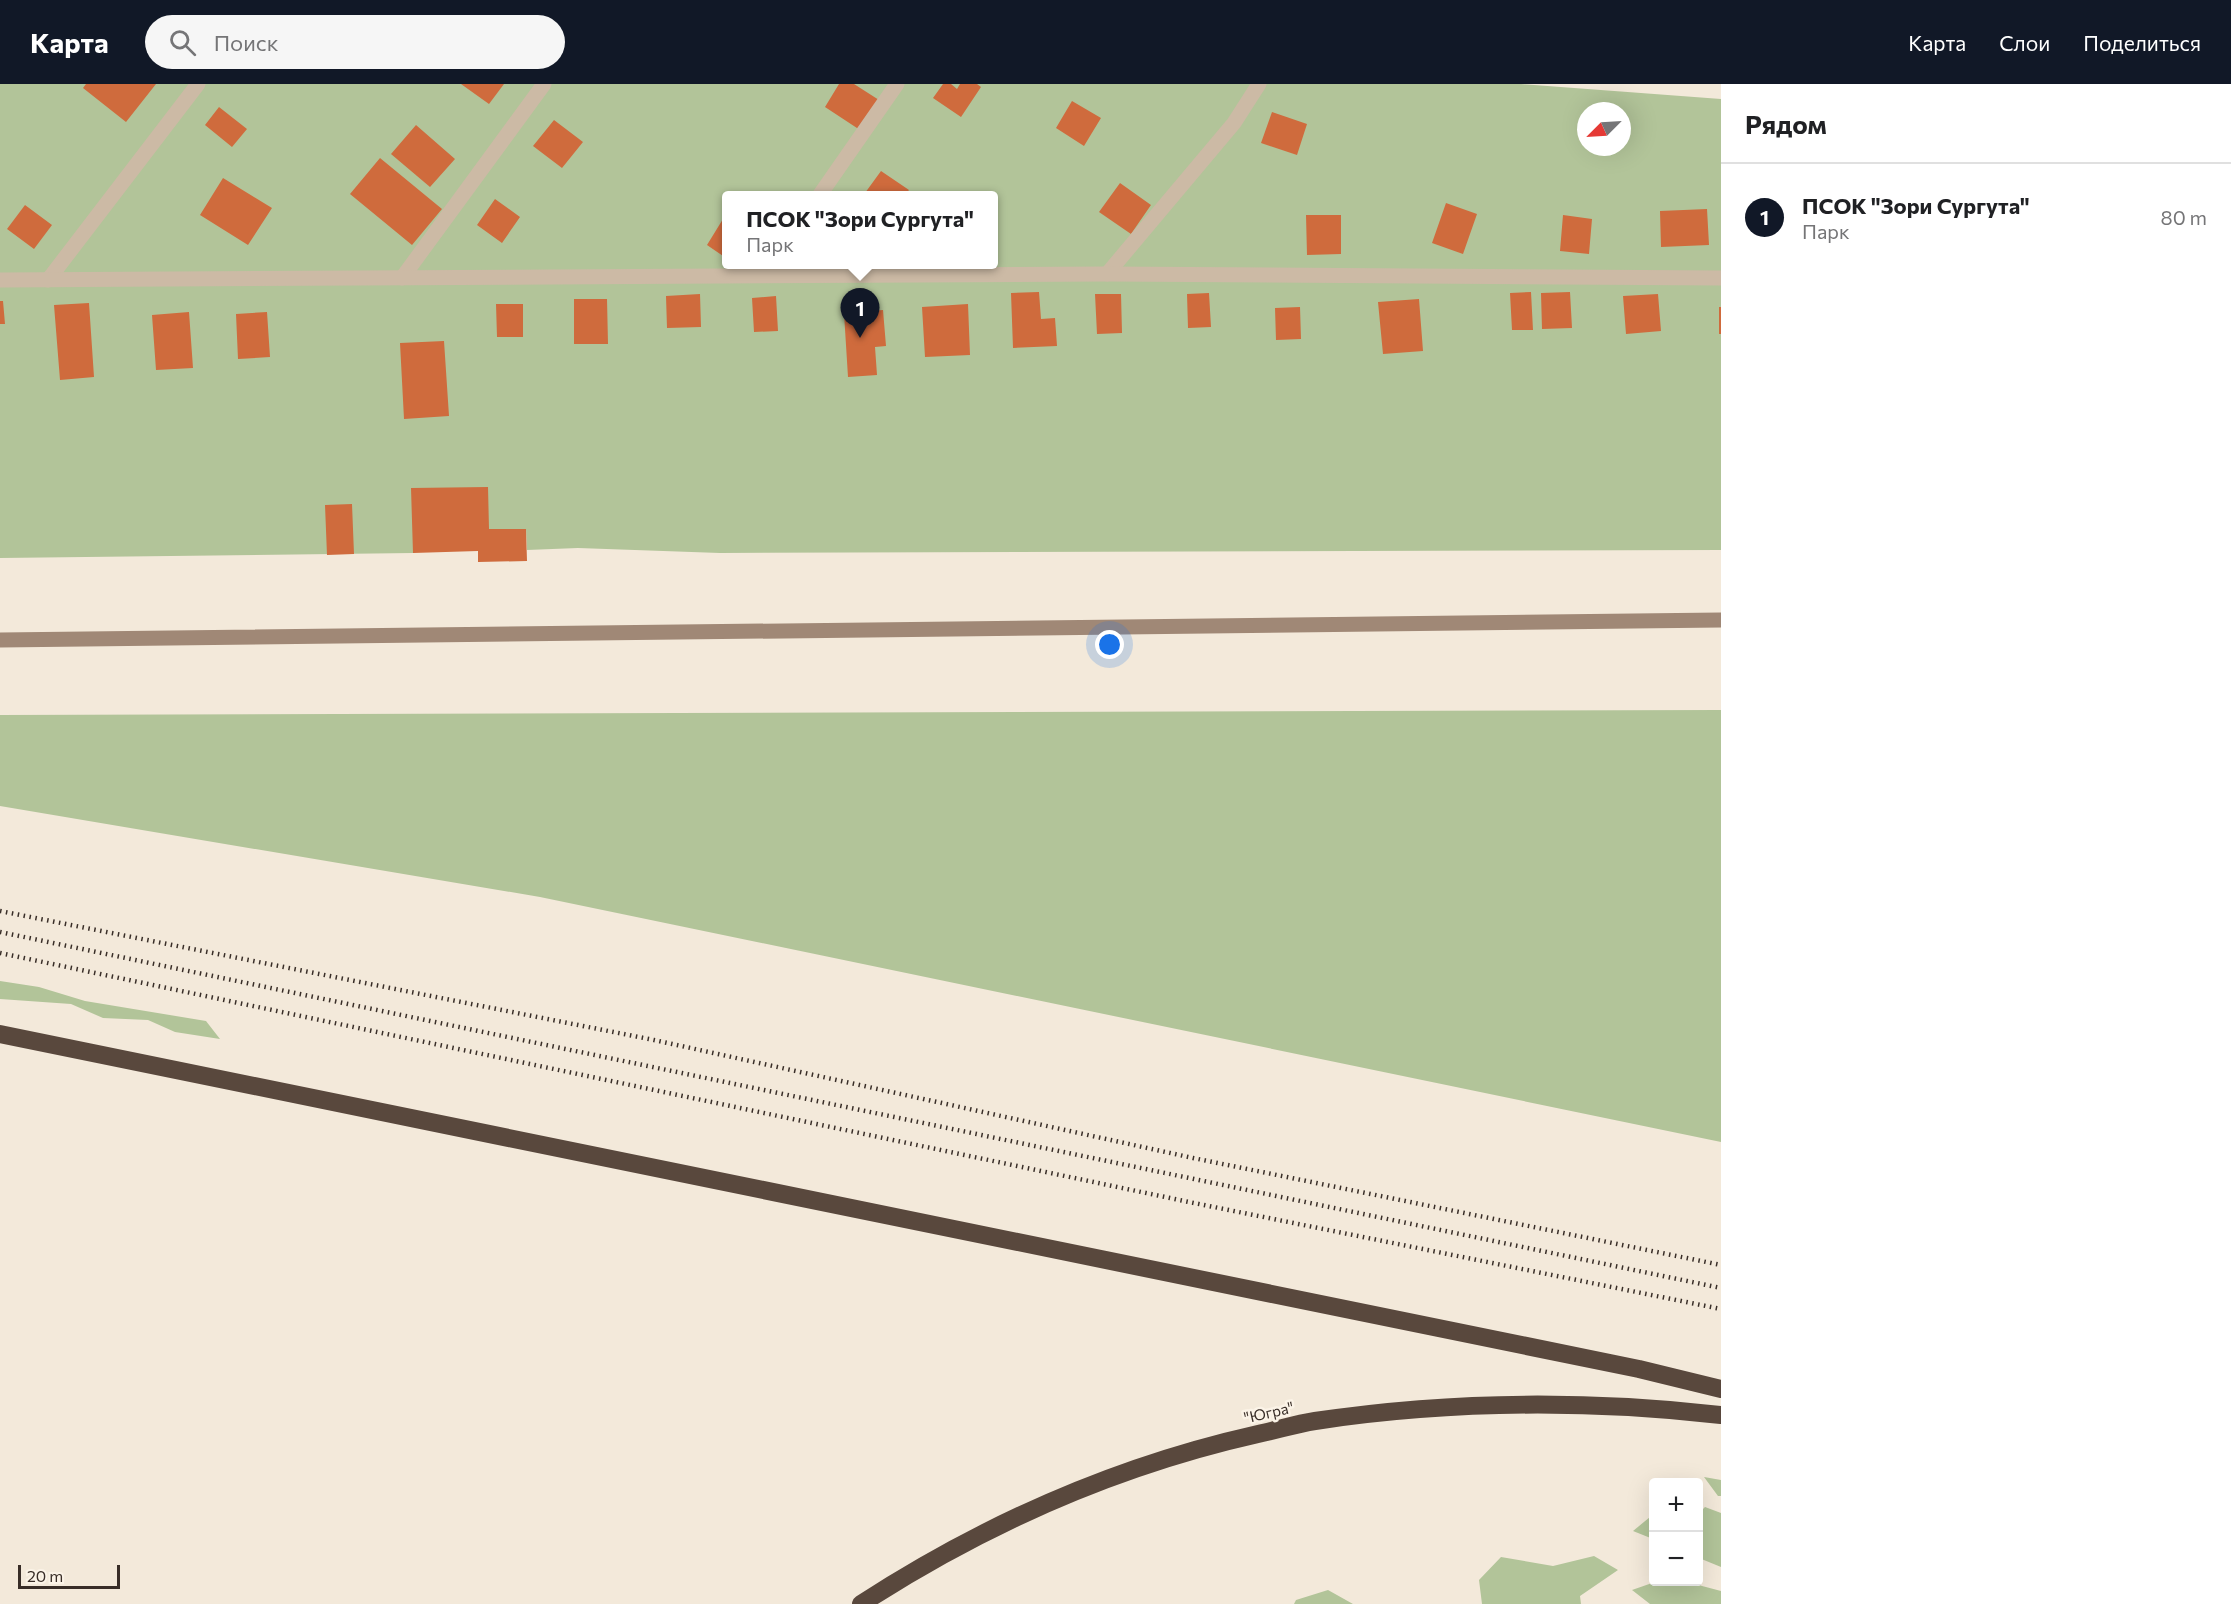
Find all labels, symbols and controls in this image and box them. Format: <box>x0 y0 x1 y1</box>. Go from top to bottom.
search box <box>145 15 565 69</box>
text: Карта <box>30 25 109 59</box>
icon: search <box>166 26 199 59</box>
text: Поиск <box>214 29 278 56</box>
text: Карта <box>1908 30 1966 55</box>
text: Слои <box>1999 30 2050 55</box>
text: Поделиться <box>2083 30 2201 55</box>
north arrow <box>1577 102 1631 156</box>
text: Рядом <box>1745 108 1827 139</box>
popup <box>722 191 998 269</box>
text: ПСОК "Зори Сургута" <box>1802 192 2030 219</box>
text: ПСОК "Зори Сургута" <box>746 205 974 232</box>
text: 1 <box>1760 205 1769 229</box>
text: 80 m <box>2161 205 2207 229</box>
text: Парк <box>1802 219 1850 243</box>
text: Парк <box>746 232 794 256</box>
pin: 1 <box>840 288 880 338</box>
your location <box>1095 630 1124 659</box>
street label: "Югра" <box>1242 1398 1295 1426</box>
map controls <box>1649 1478 1703 1586</box>
button: + <box>1649 1478 1703 1532</box>
button: − <box>1649 1532 1703 1586</box>
scale bar <box>18 1562 120 1590</box>
text: 20 m <box>27 1566 63 1585</box>

